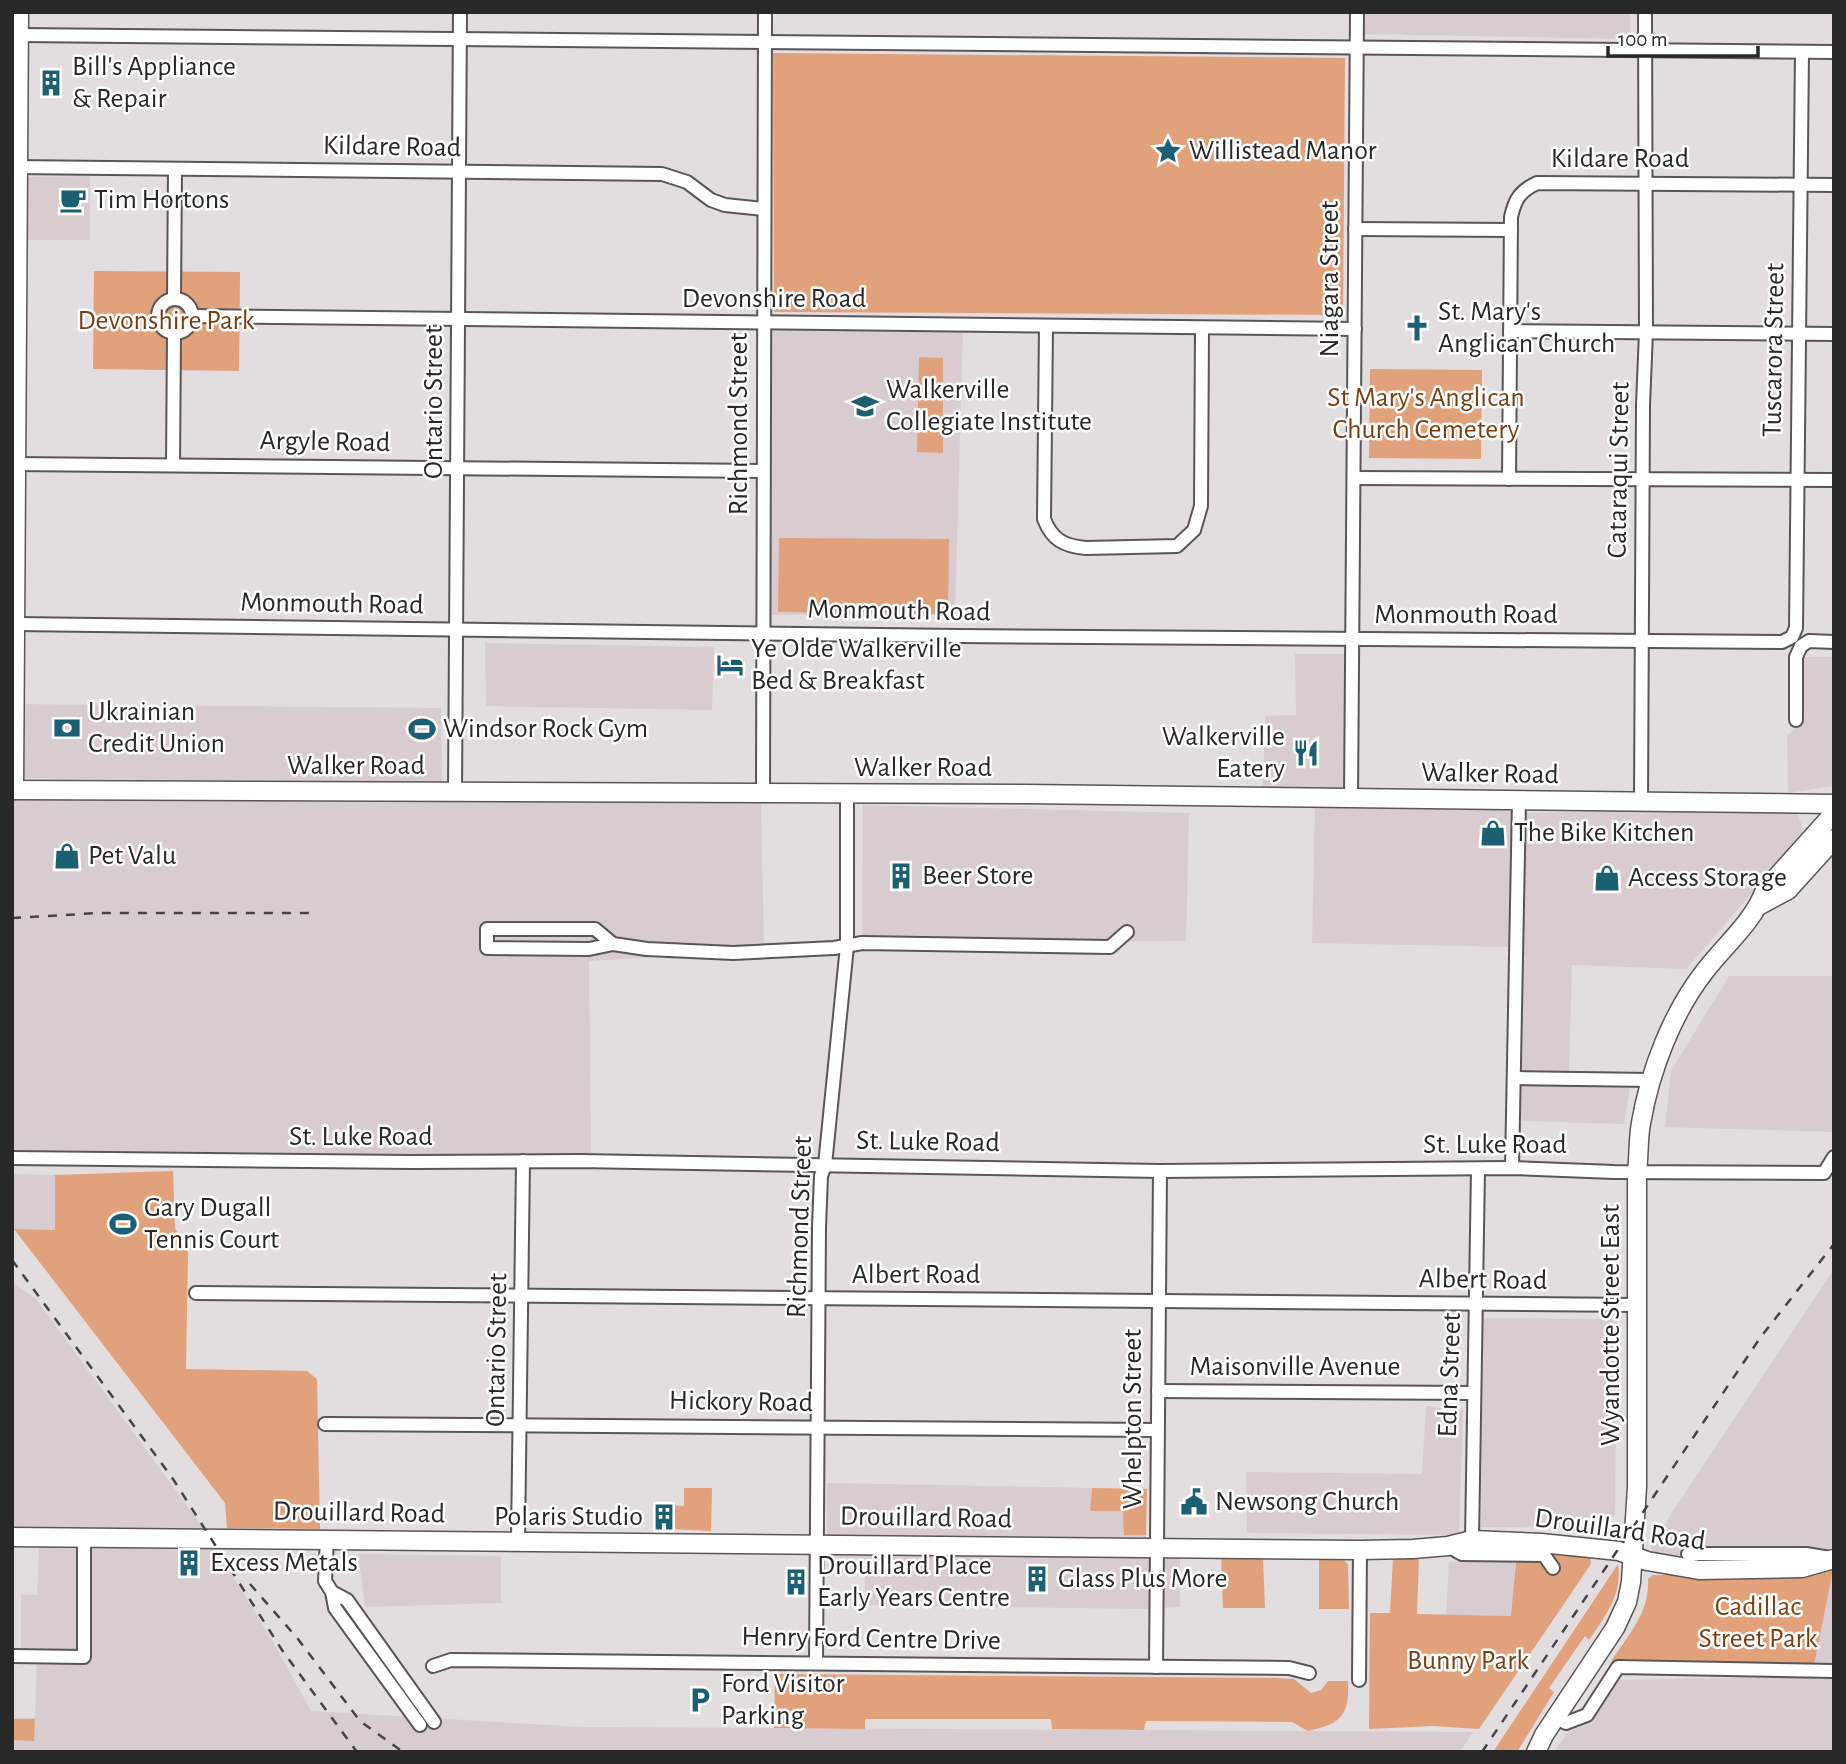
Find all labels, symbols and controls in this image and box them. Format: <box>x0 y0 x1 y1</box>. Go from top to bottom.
scale bar <box>1608 14 1758 58</box>
text: 100 m <box>1618 29 1668 50</box>
place label: Bill's Appliance & Repair <box>72 53 236 113</box>
building icon: Bill's Appliance & Repair <box>36 68 66 98</box>
street label: Kildare Road <box>323 132 461 162</box>
place icon: Willistead Manor <box>1153 136 1183 166</box>
place label: Willistead Manor <box>1189 137 1377 165</box>
street label: Kildare Road <box>1551 145 1689 173</box>
cafe icon: Tim Hortons <box>58 185 88 215</box>
place label: Tim Hortons <box>94 186 229 214</box>
street label: Niagara Street <box>1316 200 1344 358</box>
street label: Tuscarora Street <box>1758 263 1790 437</box>
street label: Devonshire Road <box>682 285 866 313</box>
place label: St. Mary's Anglican Church <box>1438 298 1615 358</box>
park label: Devonshire Park <box>78 307 255 335</box>
church icon: St. Mary's Anglican Church <box>1402 313 1432 343</box>
street label: Ontario Street <box>420 325 448 479</box>
street label: Richmond Street <box>725 333 753 515</box>
place label: Walkerville Collegiate Institute <box>886 376 1092 436</box>
street label: Cataraqui Street <box>1603 381 1635 559</box>
park label: St Mary's Anglican Church Cemetery <box>1327 384 1525 444</box>
school or university icon: Walkerville Collegiate Institute <box>850 391 880 421</box>
street label: Argyle Road <box>259 427 391 457</box>
street label: Monmouth Road <box>240 588 424 620</box>
street label: Monmouth Road <box>807 595 991 627</box>
street label: Monmouth Road <box>1374 601 1558 629</box>
place label: Ye Olde Walkerville Bed & Breakfast <box>751 635 962 695</box>
hotel icon: Ye Olde Walkerville Bed & Breakfast <box>715 650 745 680</box>
place label: Ukrainian Credit Union <box>88 698 225 758</box>
bank icon: Ukrainian Credit Union <box>52 713 82 743</box>
sports icon: Windsor Rock Gym <box>407 714 437 744</box>
place label: Windsor Rock Gym <box>443 715 648 743</box>
place label: Walkerville Eatery <box>1162 723 1285 783</box>
restaurant icon: Walkerville Eatery <box>1291 738 1321 768</box>
street label: Walker Road <box>287 752 425 780</box>
street label: Walker Road <box>854 754 992 782</box>
street label: Walker Road <box>1421 759 1559 789</box>
shop icon: The Bike Kitchen <box>1478 818 1508 848</box>
place label: The Bike Kitchen <box>1514 819 1695 847</box>
shop icon: Pet Valu <box>52 841 82 871</box>
place label: Pet Valu <box>88 842 176 870</box>
building icon: Beer Store <box>886 861 916 891</box>
place label: Beer Store <box>922 862 1033 890</box>
shop icon: Access Storage <box>1592 863 1622 893</box>
place label: Access Storage <box>1628 864 1787 892</box>
street label: St. Luke Road <box>289 1123 433 1151</box>
street label: St. Luke Road <box>856 1127 1000 1157</box>
street label: St. Luke Road <box>1423 1131 1567 1159</box>
street label: Richmond Street <box>783 1135 817 1319</box>
place label: Gary Dugall Tennis Court <box>144 1194 279 1254</box>
street label: Wyandotte Street East <box>1597 1204 1625 1446</box>
sports icon: Gary Dugall Tennis Court <box>108 1209 138 1239</box>
street label: Albert Road <box>852 1261 980 1289</box>
street label: Albert Road <box>1418 1265 1548 1295</box>
street label: Ontario Street <box>482 1273 512 1427</box>
street label: Edna Street <box>1434 1312 1466 1438</box>
street label: Whelpton Street <box>1119 1329 1147 1509</box>
street label: Maisonville Avenue <box>1190 1353 1400 1381</box>
street label: Hickory Road <box>669 1387 813 1417</box>
public building icon: Newsong Church <box>1179 1487 1209 1517</box>
place label: Newsong Church <box>1215 1488 1399 1516</box>
street label: Drouillard Road <box>273 1497 445 1529</box>
building icon: Polaris Studio <box>649 1502 679 1532</box>
street label: Drouillard Road <box>840 1502 1012 1534</box>
place label: Polaris Studio <box>494 1503 643 1531</box>
street label: Drouillard Road <box>1533 1504 1707 1556</box>
building icon: Excess Metals <box>174 1548 204 1578</box>
place label: Excess Metals <box>210 1549 358 1577</box>
place label: Drouillard Place Early Years Centre <box>817 1552 1010 1612</box>
building icon: Glass Plus More <box>1022 1564 1052 1594</box>
place label: Glass Plus More <box>1058 1565 1227 1593</box>
building icon: Drouillard Place Early Years Centre <box>781 1567 811 1597</box>
park label: Cadillac Street Park <box>1699 1593 1818 1653</box>
street label: Henry Ford Centre Drive <box>741 1623 1001 1655</box>
park label: Bunny Park <box>1407 1647 1529 1675</box>
place label: Ford Visitor Parking <box>721 1670 845 1730</box>
parking icon: Ford Visitor Parking <box>685 1685 715 1715</box>

